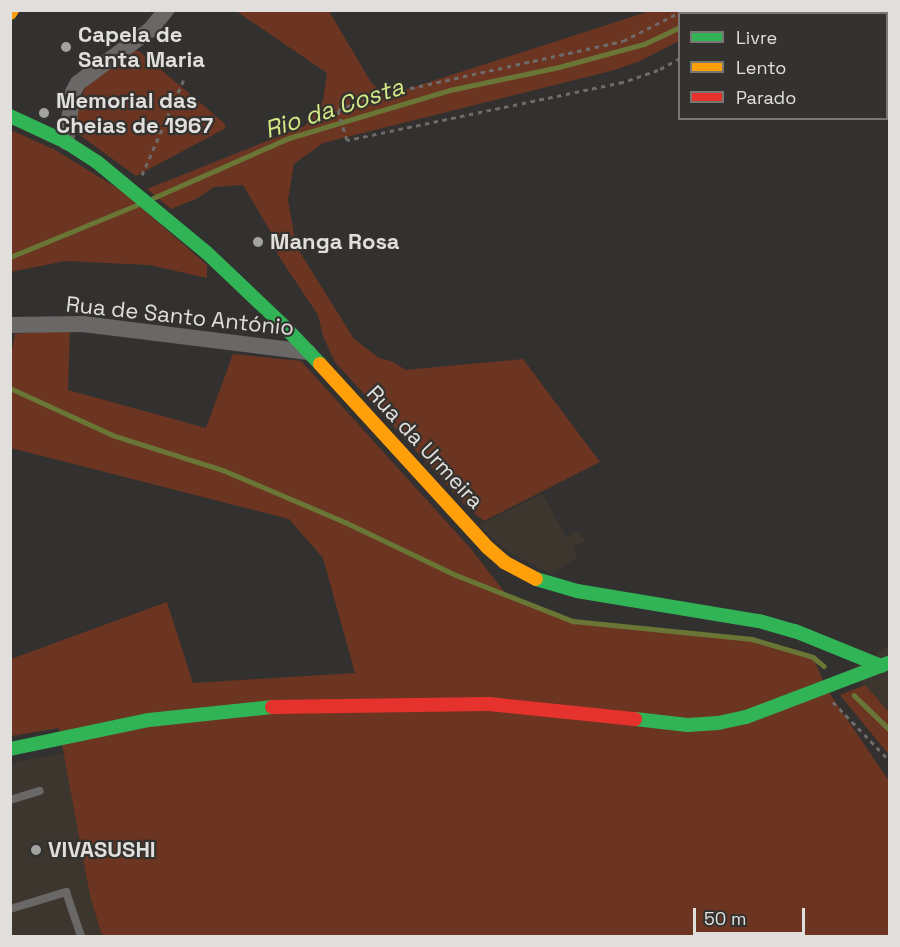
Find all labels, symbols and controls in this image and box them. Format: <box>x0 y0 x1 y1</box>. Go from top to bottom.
legend <box>678 12 888 120</box>
place label: Capela de Santa Maria <box>78 21 205 72</box>
text: Livre <box>736 26 777 49</box>
marker: Capela de Santa Maria <box>59 40 73 54</box>
text: Lento <box>736 56 786 79</box>
water label: Rio da Costa <box>261 72 407 144</box>
text: Parado <box>736 86 796 109</box>
place label: Memorial das Cheias de 1967 <box>56 87 213 138</box>
marker: Memorial das Cheias de 1967 <box>37 106 51 120</box>
place label: Manga Rosa <box>270 229 400 255</box>
marker: Manga Rosa <box>251 235 265 249</box>
street label: Rua de Santo António <box>64 291 296 341</box>
street label: Rua da Urmeira <box>361 380 489 514</box>
place label: VIVASUSHI <box>48 837 156 863</box>
marker: VIVASUSHI <box>29 843 43 857</box>
scale bar <box>696 896 808 934</box>
text: 50 m <box>704 907 746 930</box>

